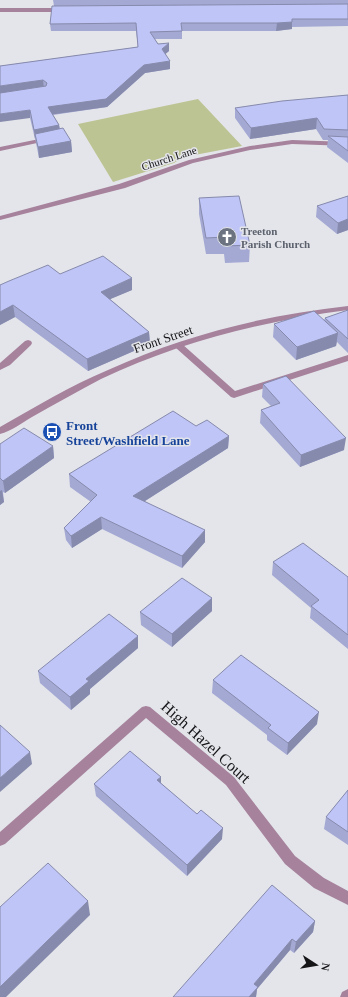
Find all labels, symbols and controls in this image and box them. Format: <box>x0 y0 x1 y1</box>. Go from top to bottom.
street label: Church Lane <box>140 143 198 173</box>
place label: Treeton Parish Church <box>241 225 310 250</box>
church icon: Treeton Parish Church <box>216 226 238 248</box>
street label: Front Street <box>131 322 195 356</box>
place label: Front Street/Washfield Lane <box>66 418 190 448</box>
bus stop icon: Front Street/Washfield Lane <box>41 421 63 443</box>
street label: High Hazel Court <box>157 698 254 787</box>
north arrow <box>296 945 336 985</box>
text: N <box>319 962 332 972</box>

